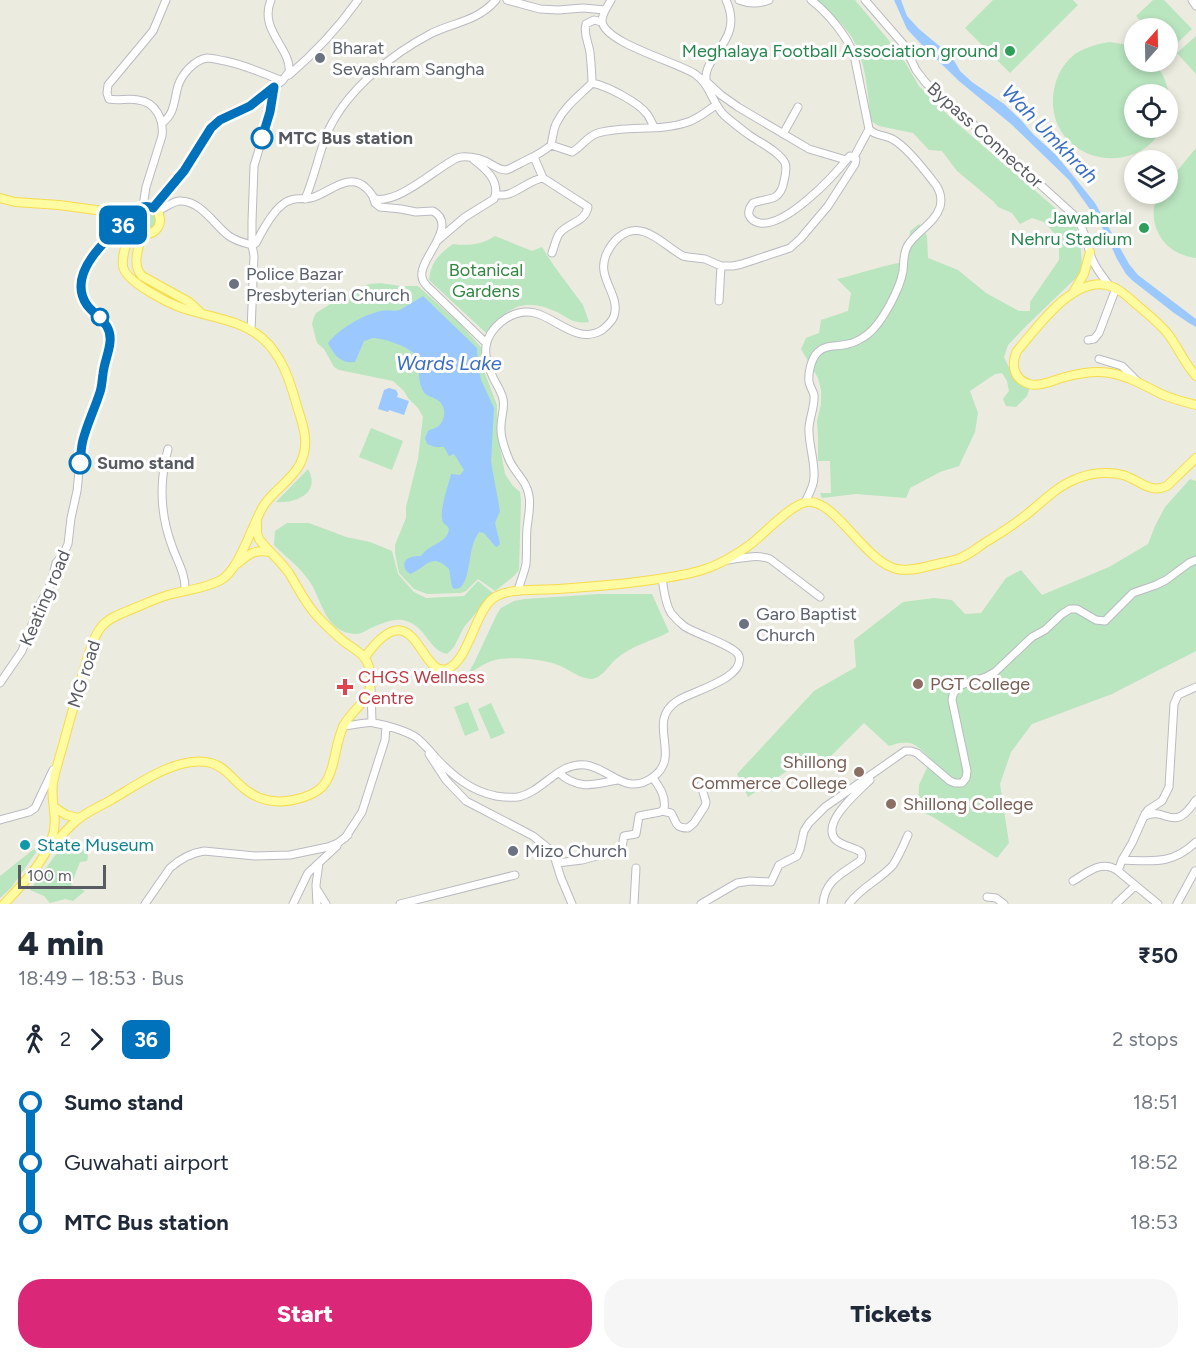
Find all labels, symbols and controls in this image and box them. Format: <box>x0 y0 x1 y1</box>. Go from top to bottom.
north arrow <box>1124 18 1178 72</box>
map controls <box>1124 18 1178 204</box>
place label: Bharat Sevashram Sangha <box>332 37 485 80</box>
place label: Meghalaya Football Association ground <box>682 40 998 62</box>
marker: Meghalaya Football Association ground <box>1003 44 1017 58</box>
marker: Bharat Sevashram Sangha <box>313 51 327 65</box>
street label: Bypass Connector <box>923 77 1047 193</box>
water label: Wah Umkhrah <box>997 80 1103 188</box>
button: locate <box>1124 84 1178 138</box>
marker: MTC Bus station <box>251 127 273 149</box>
place label: MTC Bus station <box>278 127 413 149</box>
button: layers <box>1124 150 1178 204</box>
line badge: 36 <box>96 206 150 244</box>
place label: Jawaharlal Nehru Stadium <box>1011 207 1132 250</box>
text: 36 <box>111 213 135 238</box>
marker: Jawaharlal Nehru Stadium <box>1137 221 1151 235</box>
park label: Botanical Gardens <box>449 259 523 302</box>
place label: Police Bazar Presbyterian Church <box>246 263 410 306</box>
marker: Police Bazar Presbyterian Church <box>227 277 241 291</box>
unlabelled marker <box>91 308 109 326</box>
water label: Wards Lake <box>396 351 502 375</box>
marker: Sumo stand <box>69 452 91 474</box>
place label: Sumo stand <box>97 452 195 474</box>
street label: Keating road <box>15 547 75 649</box>
place label: Garo Baptist Church <box>756 603 857 646</box>
marker: Garo Baptist Church <box>737 617 751 631</box>
street label: MG road <box>63 637 105 711</box>
place label: CHGS Wellness Centre <box>358 666 485 709</box>
place label: PGT College <box>930 673 1030 695</box>
marker: PGT College <box>911 677 925 691</box>
marker: CHGS Wellness Centre <box>336 678 354 696</box>
place label: Shillong Commerce College <box>691 751 847 794</box>
marker: Shillong Commerce College <box>852 765 866 779</box>
place label: Shillong College <box>903 793 1033 815</box>
marker: Shillong College <box>884 797 898 811</box>
place label: State Museum <box>37 834 154 856</box>
marker: State Museum <box>18 838 32 852</box>
place label: Mizo Church <box>525 840 627 862</box>
marker: Mizo Church <box>506 844 520 858</box>
scale bar <box>18 862 106 890</box>
text: 100 m <box>27 866 72 885</box>
text: 4 min <box>18 924 104 963</box>
text: ₹50 <box>1138 942 1178 969</box>
text: 18:49 – 18:53 · Bus <box>18 966 184 990</box>
icon: walk <box>18 1023 51 1056</box>
icon: forward <box>80 1023 113 1056</box>
text: 2 <box>60 1027 71 1051</box>
text: 36 <box>134 1027 158 1052</box>
text: 2 stops <box>1112 1027 1178 1051</box>
text: Sumo stand <box>64 1089 183 1116</box>
text: 18:51 <box>1133 1090 1178 1114</box>
text: Guwahati airport <box>64 1149 229 1176</box>
text: 18:52 <box>1130 1150 1178 1174</box>
text: MTC Bus station <box>64 1209 229 1236</box>
text: 18:53 <box>1130 1210 1178 1234</box>
button: Start <box>18 1279 592 1348</box>
button: Tickets <box>604 1279 1178 1348</box>

